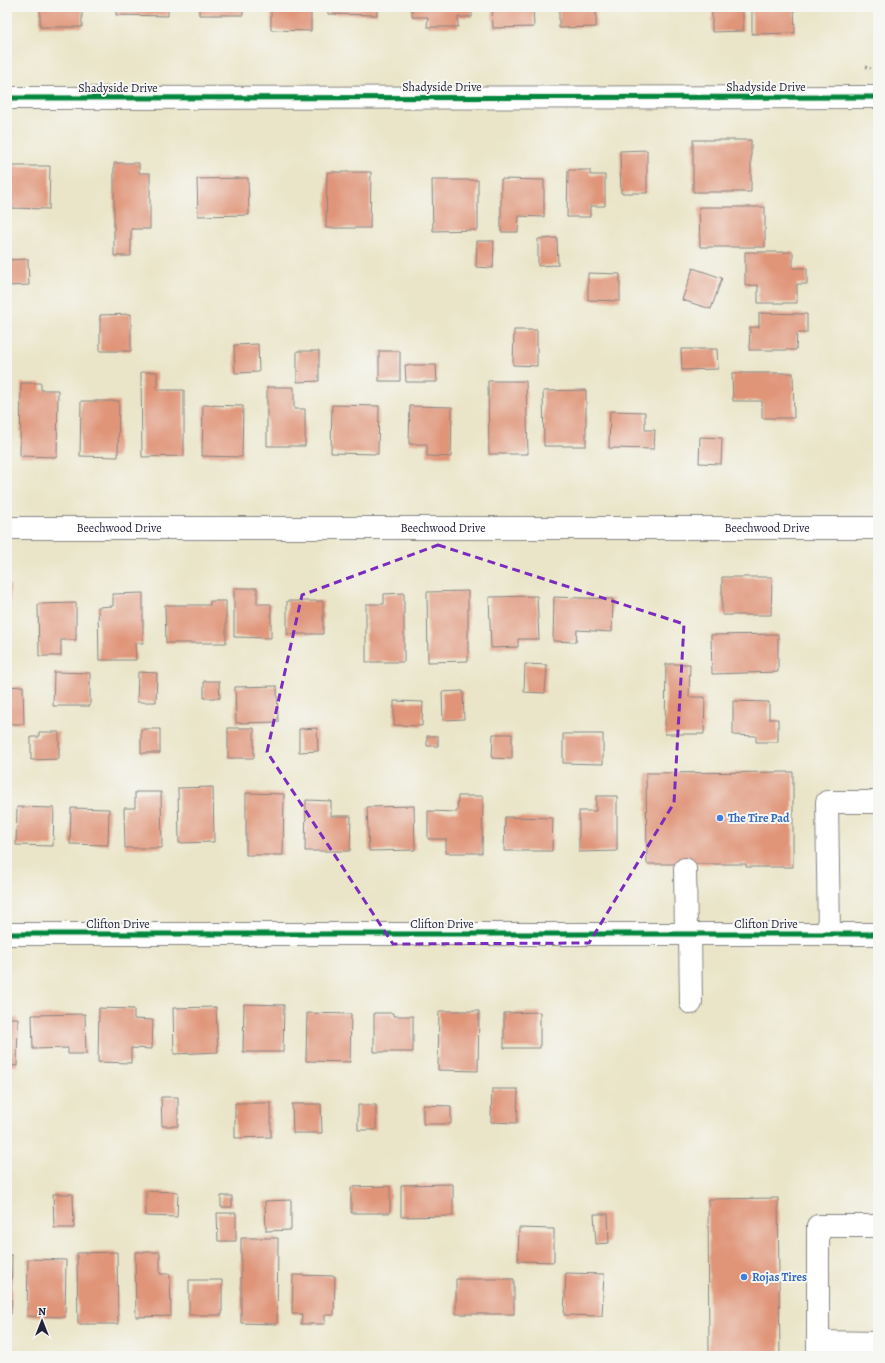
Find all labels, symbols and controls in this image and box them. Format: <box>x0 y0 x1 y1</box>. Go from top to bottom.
street label: Shadyside Drive <box>402 79 482 95</box>
street label: Shadyside Drive <box>726 79 806 95</box>
street label: Shadyside Drive <box>78 80 158 96</box>
street label: Beechwood Drive <box>76 520 162 536</box>
street label: Beechwood Drive <box>400 520 486 536</box>
street label: Beechwood Drive <box>724 520 810 536</box>
place label: The Tire Pad <box>728 810 790 826</box>
marker: The Tire Pad <box>715 813 725 823</box>
street label: Clifton Drive <box>86 916 150 932</box>
street label: Clifton Drive <box>410 916 474 932</box>
street label: Clifton Drive <box>734 916 798 932</box>
place label: Rojas Tires <box>752 1269 807 1285</box>
marker: Rojas Tires <box>739 1272 749 1282</box>
north arrow <box>22 1301 62 1341</box>
text: N <box>38 1304 46 1319</box>

